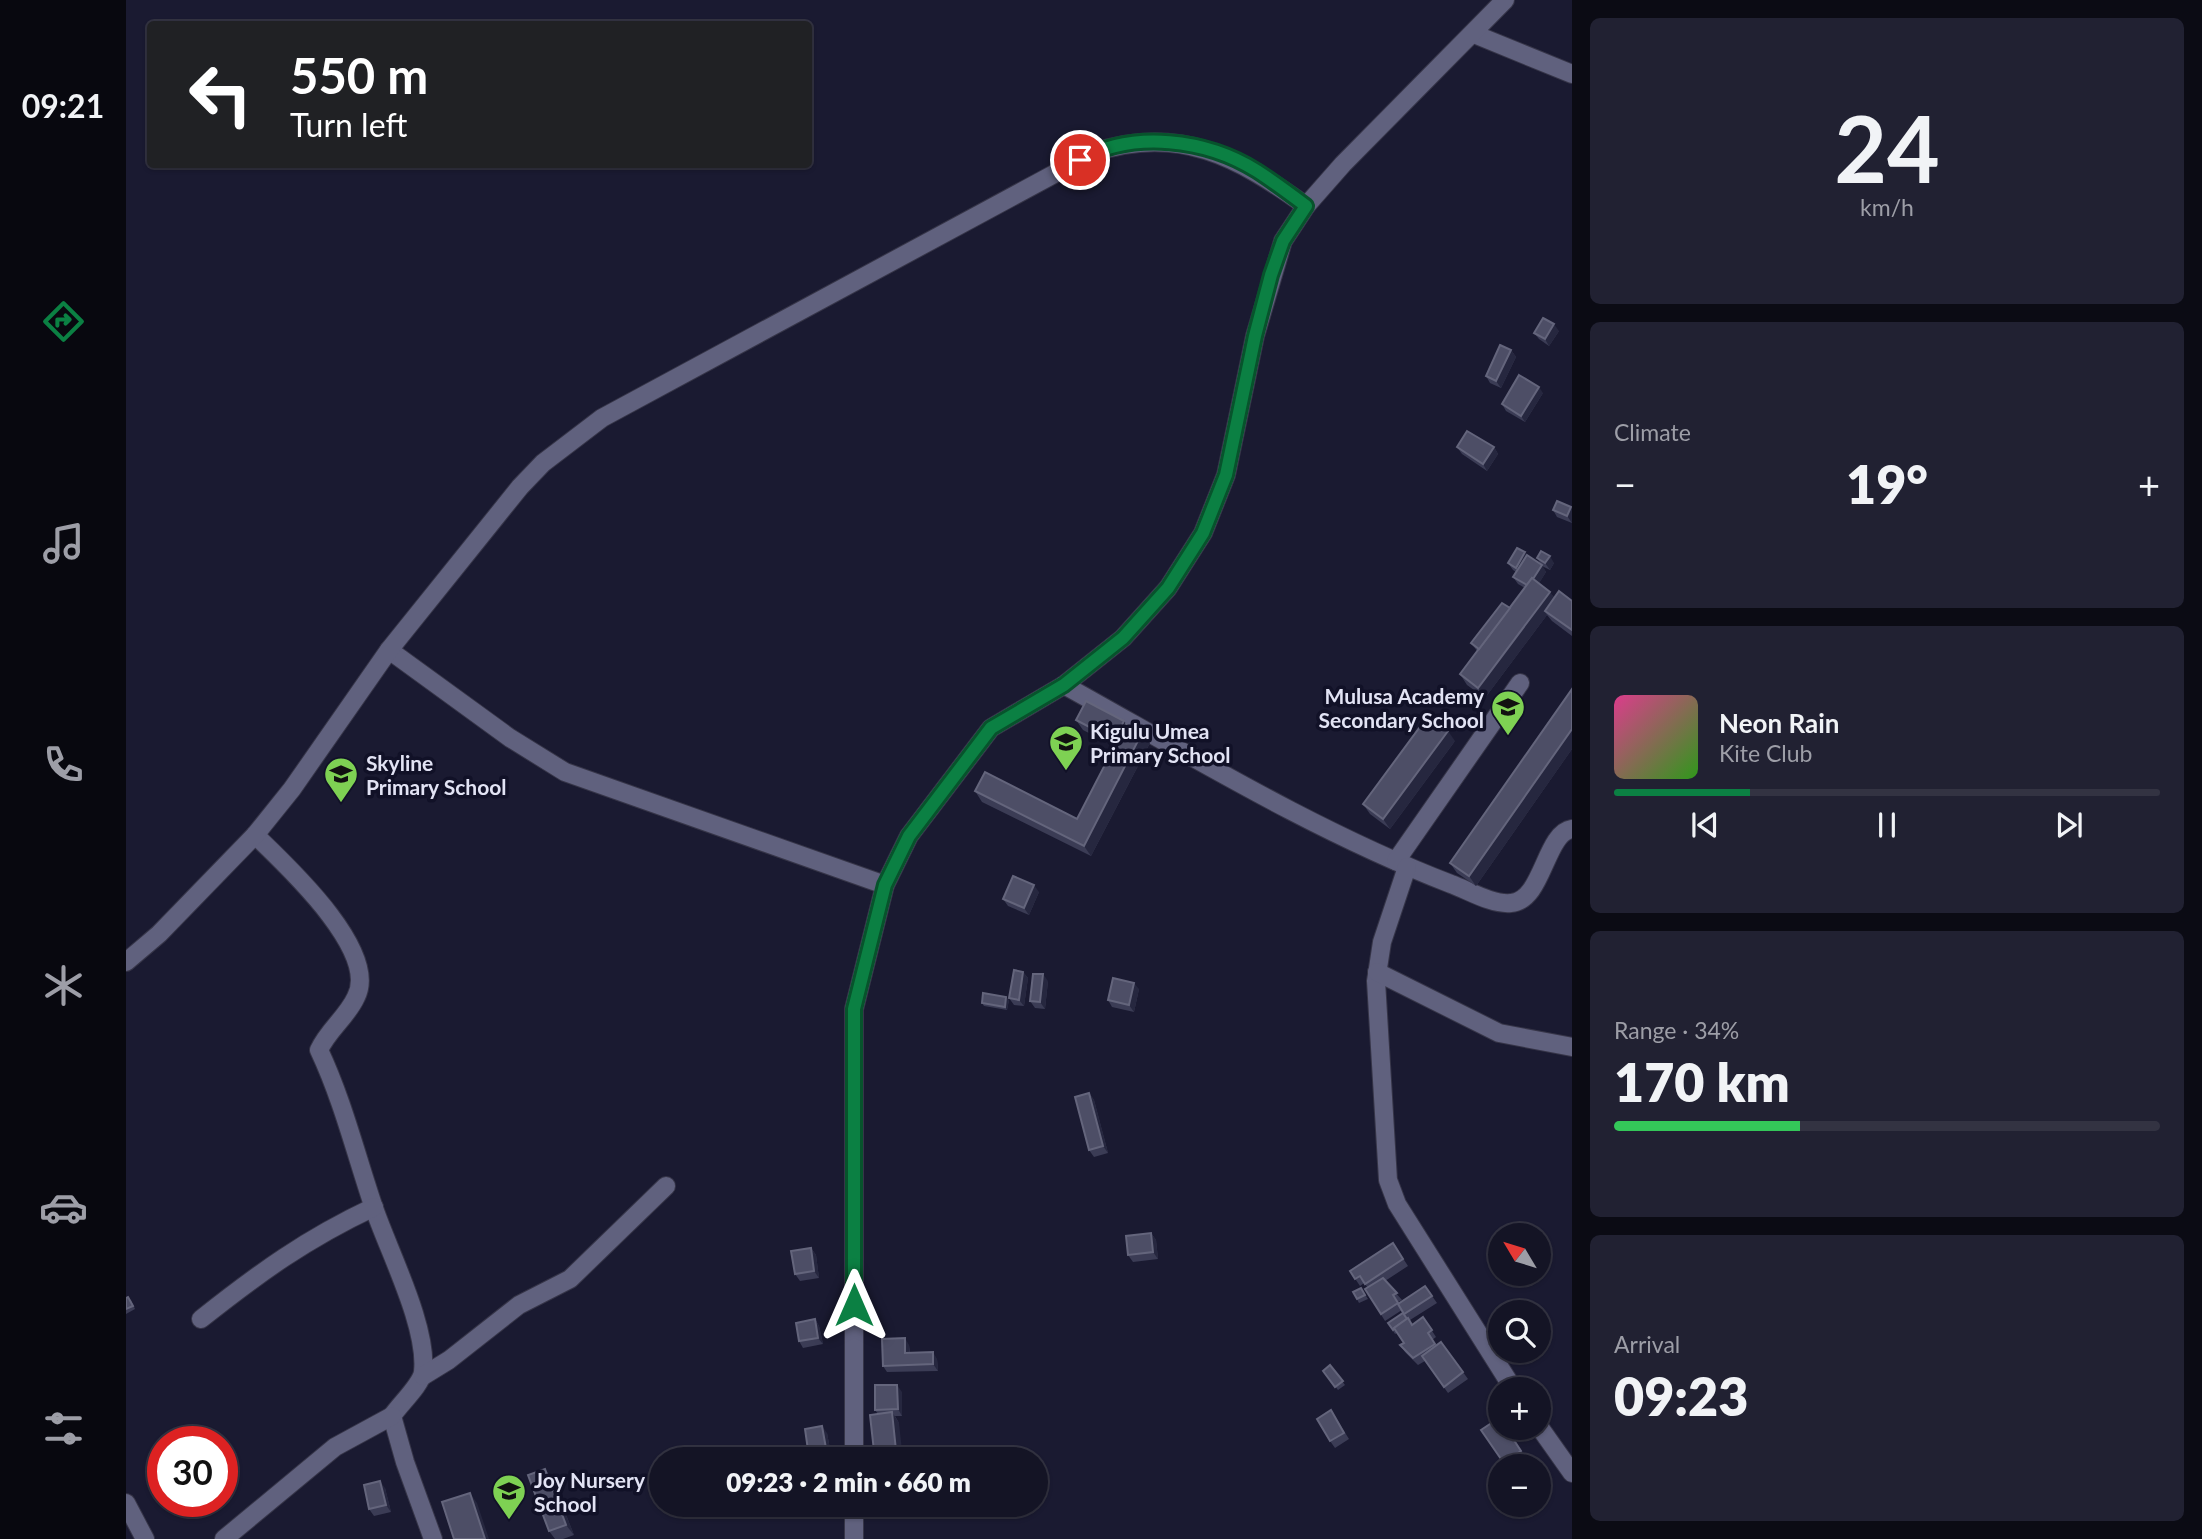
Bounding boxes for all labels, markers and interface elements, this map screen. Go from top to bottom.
text: 550 m [290,46,428,104]
icon: left [175,49,266,140]
text: 09:21 [22,86,104,125]
text: 24 [1834,93,1940,202]
text: Turn left [290,105,407,144]
pin [1050,130,1110,190]
icon: arrive [1061,141,1099,179]
text: km/h [1860,193,1914,221]
icon: directions [39,297,88,346]
text: Climate [1614,418,1691,446]
text: 19° [1846,453,1928,515]
text: − [1614,461,1636,507]
text: + [2138,461,2160,507]
icon: music [39,519,88,568]
place label: Mulusa Academy Secondary School [1319,683,1485,732]
school or university icon: Mulusa Academy Secondary School [1489,688,1527,737]
text: Neon Rain [1719,707,1839,739]
place label: Kigulu Umea Primary School [1090,718,1231,767]
school or university icon: Kigulu Umea Primary School [1047,723,1085,772]
text: Kite Club [1719,739,1812,767]
icon: phone [39,740,88,789]
place label: Skyline Primary School [366,750,507,799]
school or university icon: Skyline Primary School [322,755,360,804]
icon: previous [1686,806,1724,844]
icon: pause [1868,806,1906,844]
icon: next [2050,806,2088,844]
icon: climate [39,961,88,1010]
text: Range · 34% [1614,1016,1739,1044]
text: 170 km [1614,1051,1790,1113]
icon: car [39,1183,88,1232]
north arrow [1488,1223,1550,1286]
map controls [1488,1223,1551,1517]
position arrow [817,1268,891,1342]
button: search [1488,1300,1551,1363]
text: Arrival [1614,1330,1680,1358]
text: 09:23 [1614,1365,1748,1427]
button: + [1488,1377,1551,1440]
icon: filters [39,1404,88,1453]
speed limit sign: 30 [147,1426,238,1517]
button: − [1488,1454,1551,1517]
text: 09:23 · 2 min · 660 m [726,1466,971,1498]
place label: Joy Nursery School [534,1467,646,1516]
school or university icon: Joy Nursery School [490,1472,528,1521]

